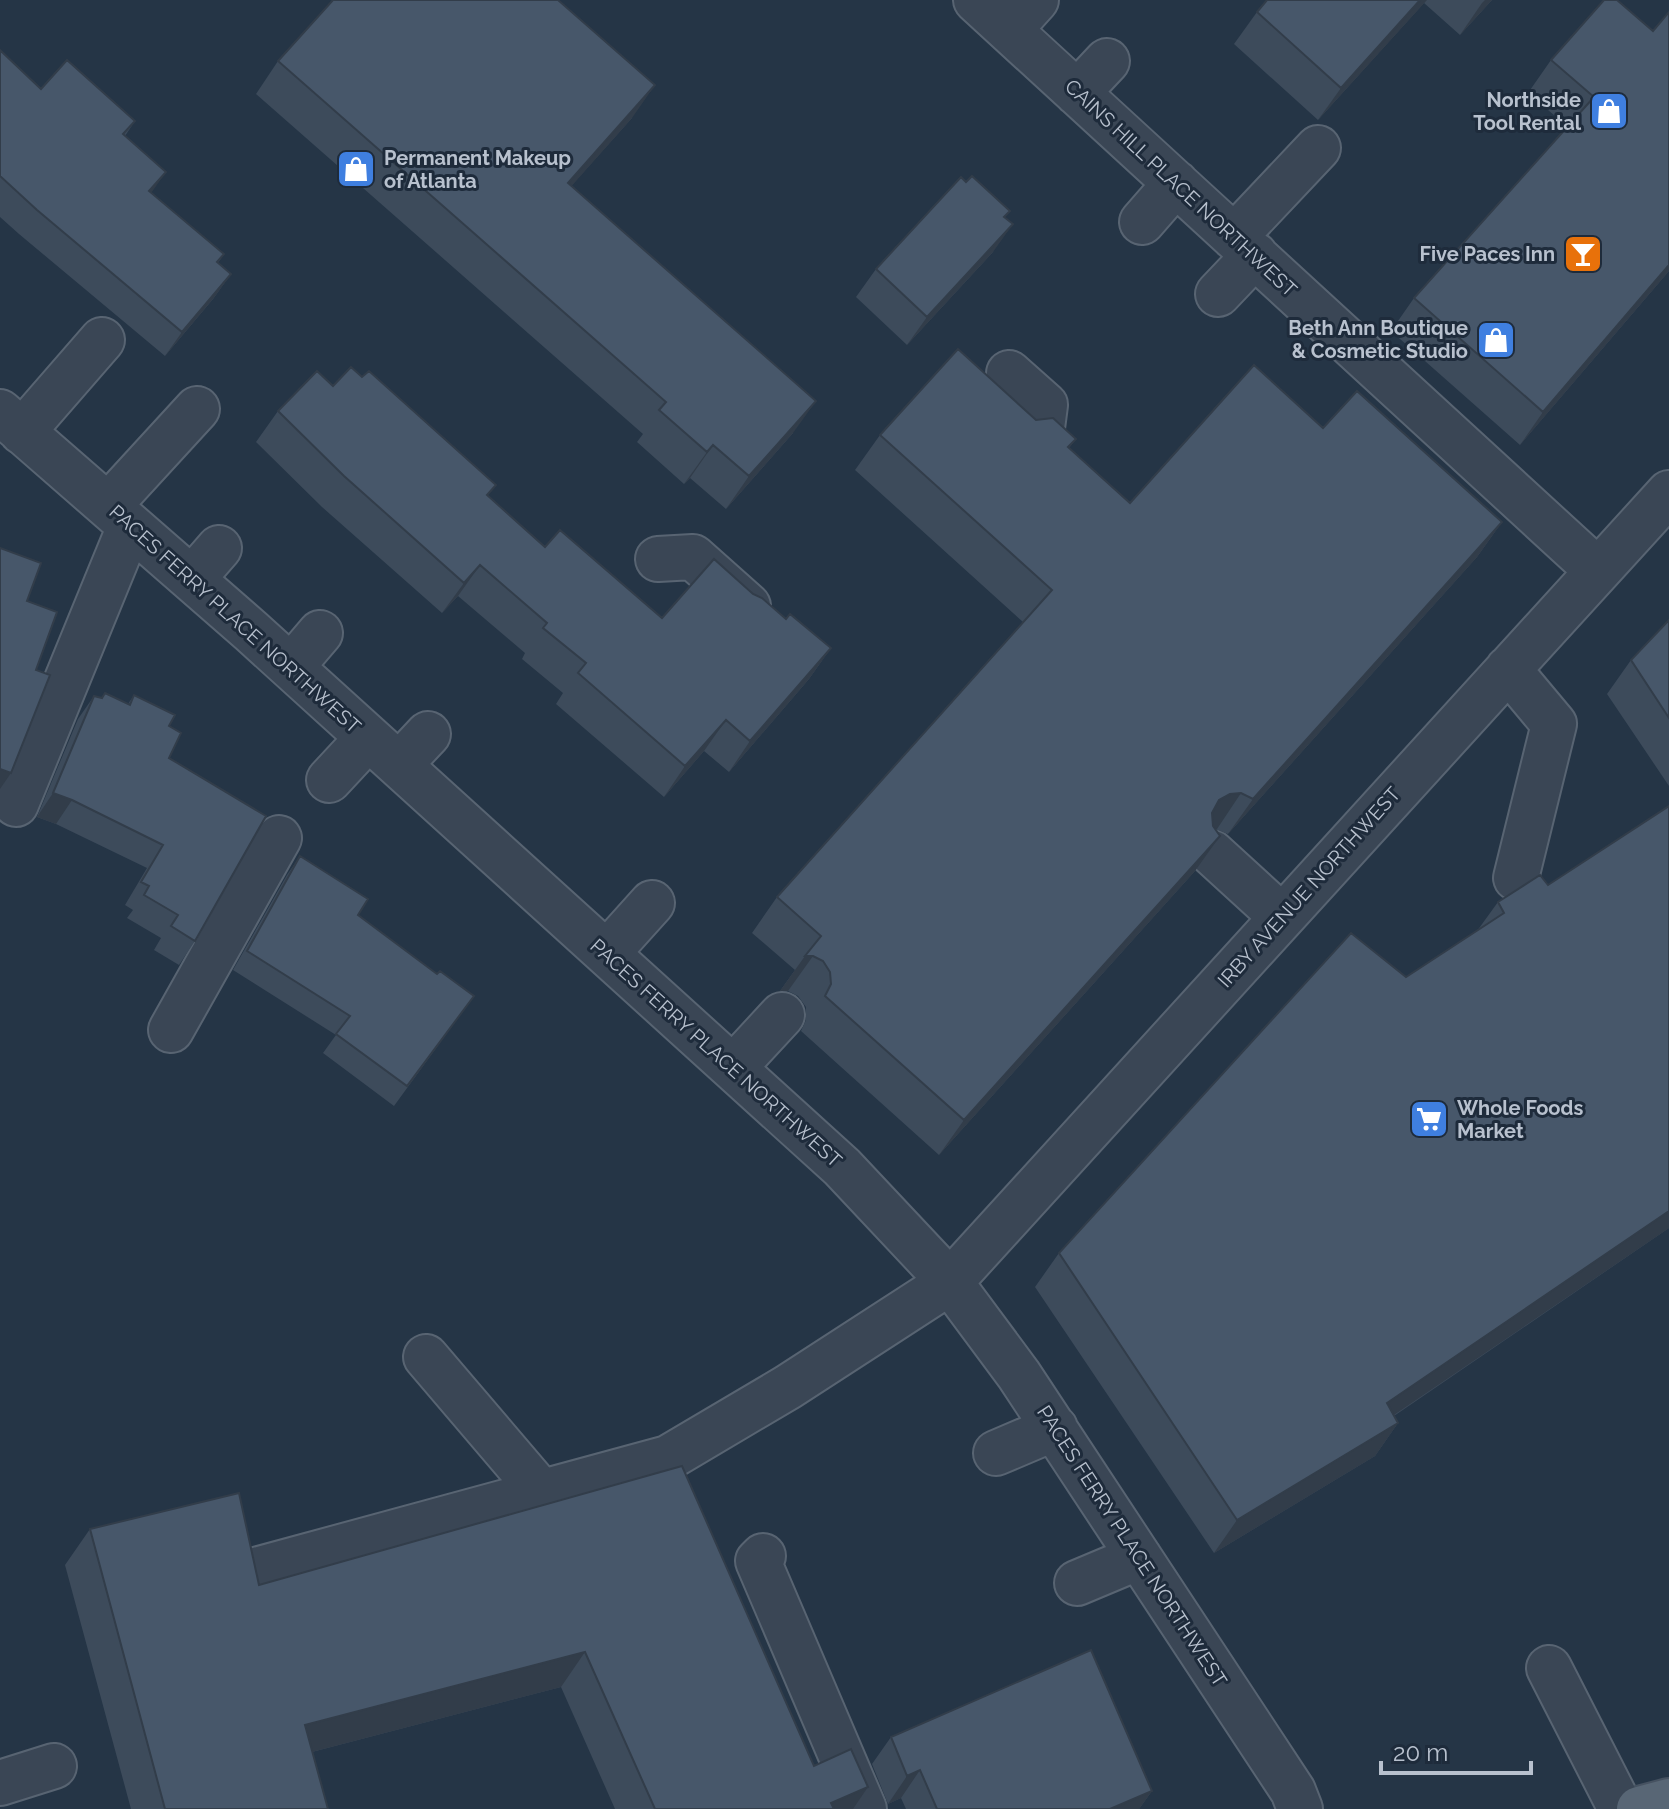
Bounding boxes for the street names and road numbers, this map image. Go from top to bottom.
street label: CAINS HILL PLACE NORTHWEST [1060,74,1302,302]
street label: PACES FERRY PLACE NORTHWEST [104,500,366,738]
street label: IRBY AVENUE NORTHWEST [1213,782,1405,992]
street label: PACES FERRY PLACE NORTHWEST [585,934,847,1172]
street label: PACES FERRY PLACE NORTHWEST [1032,1401,1232,1691]

